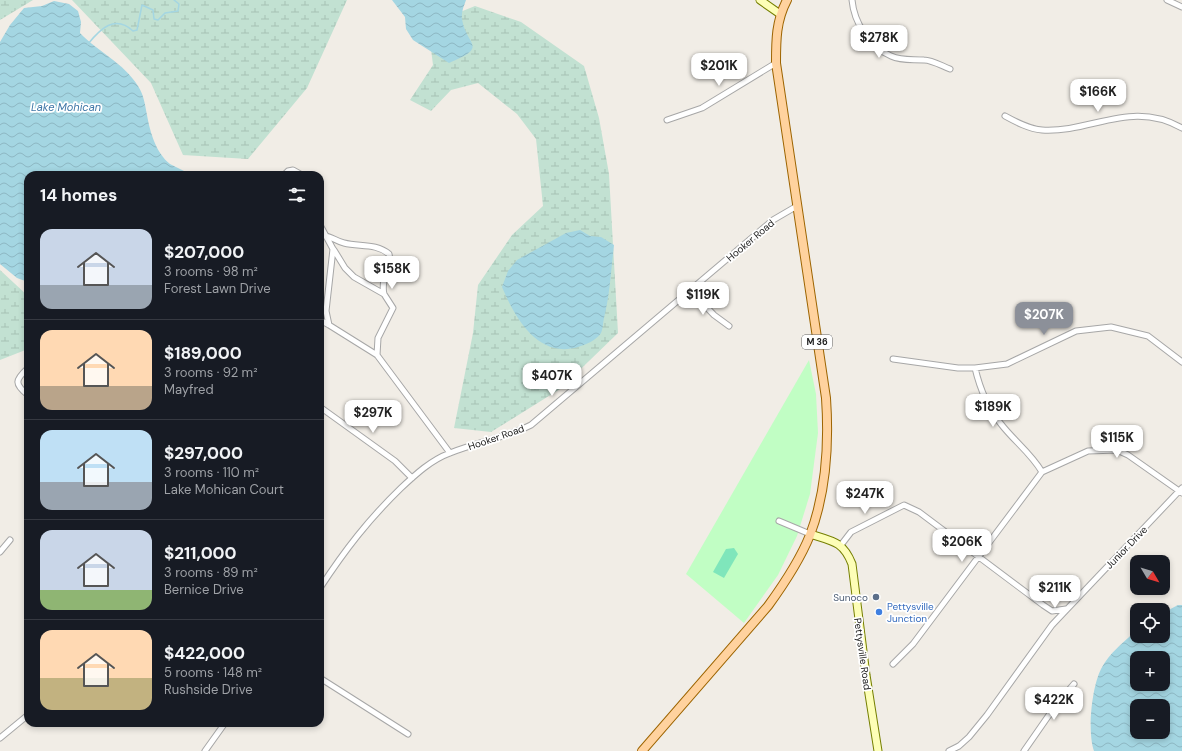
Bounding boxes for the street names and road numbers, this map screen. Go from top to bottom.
street label: Hooker Road [724,217,777,264]
road number: M 36 [802,335,832,349]
street label: Hooker Road [466,422,526,453]
street label: Junior Drive [1103,523,1150,572]
street label: Pettysville Road [851,617,874,691]

